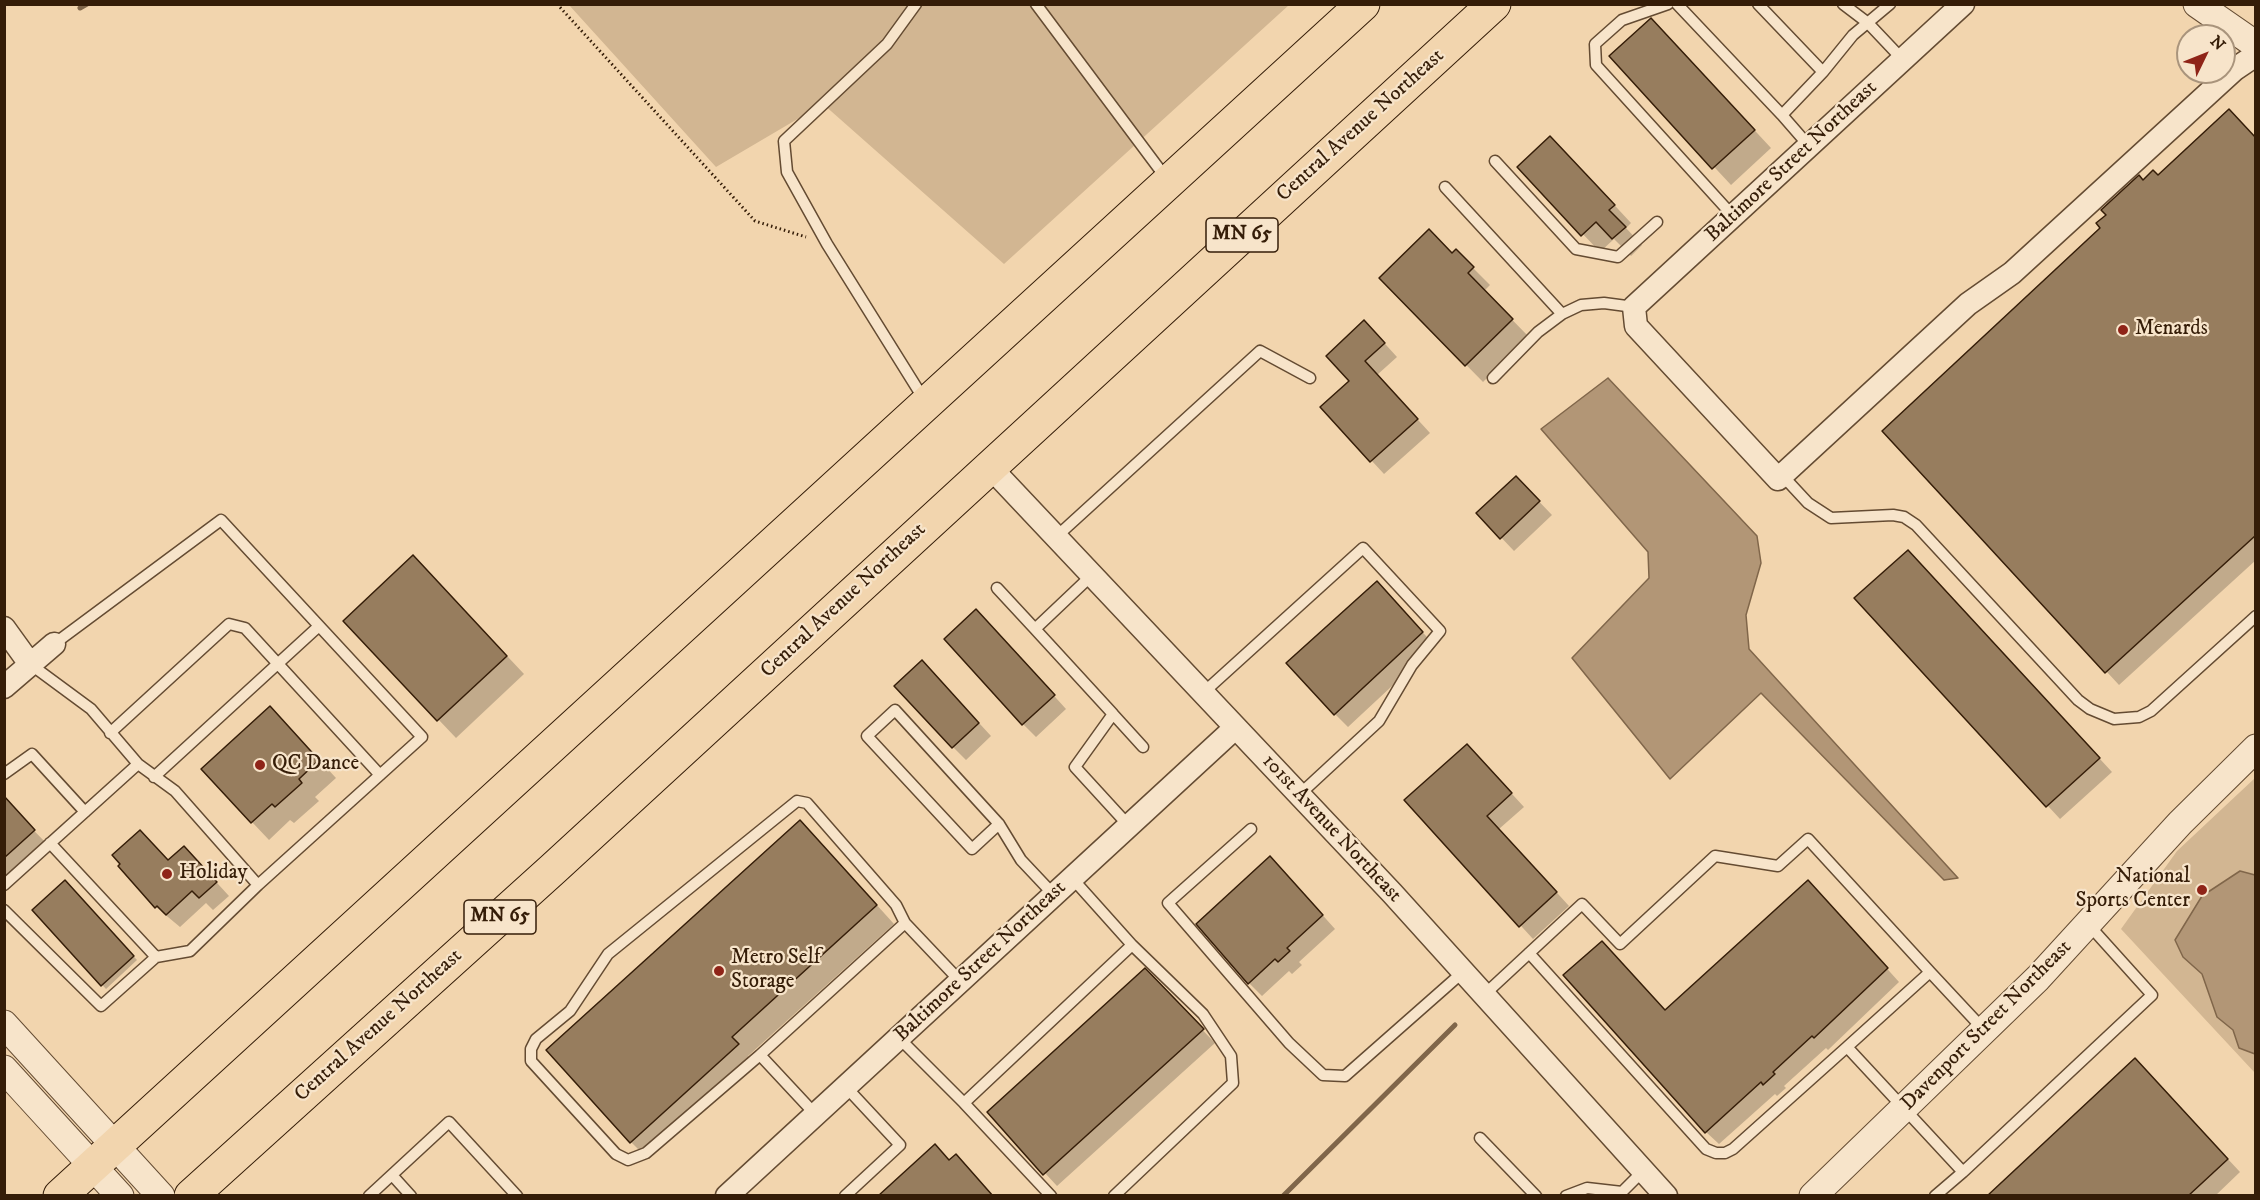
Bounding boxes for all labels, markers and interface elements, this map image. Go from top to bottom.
north arrow [2176,24,2236,84]
text: N [2206,31,2229,55]
street label: Central Avenue Northeast [1272,44,1450,208]
street label: Baltimore Street Northeast [1701,76,1883,248]
road number: MN 65 [1206,218,1278,252]
place label: Menards [2135,317,2208,343]
marker: Menards [2116,323,2130,337]
street label: Central Avenue Northeast [756,518,932,684]
street label: 101st Avenue Northeast [1256,750,1406,908]
place label: QC Dance [272,752,359,778]
marker: QC Dance [253,758,267,772]
place label: Holiday [179,861,247,887]
place label: National Sports Center [2075,865,2190,915]
marker: Holiday [160,867,174,881]
street label: Baltimore Street Northeast [890,876,1072,1048]
marker: National Sports Center [2195,883,2209,897]
road number: MN 65 [464,900,536,934]
street label: Davenport Street Northeast [1896,935,2078,1117]
street label: Central Avenue Northeast [290,944,468,1108]
place label: Metro Self Storage [731,946,821,996]
marker: Metro Self Storage [712,964,726,978]

